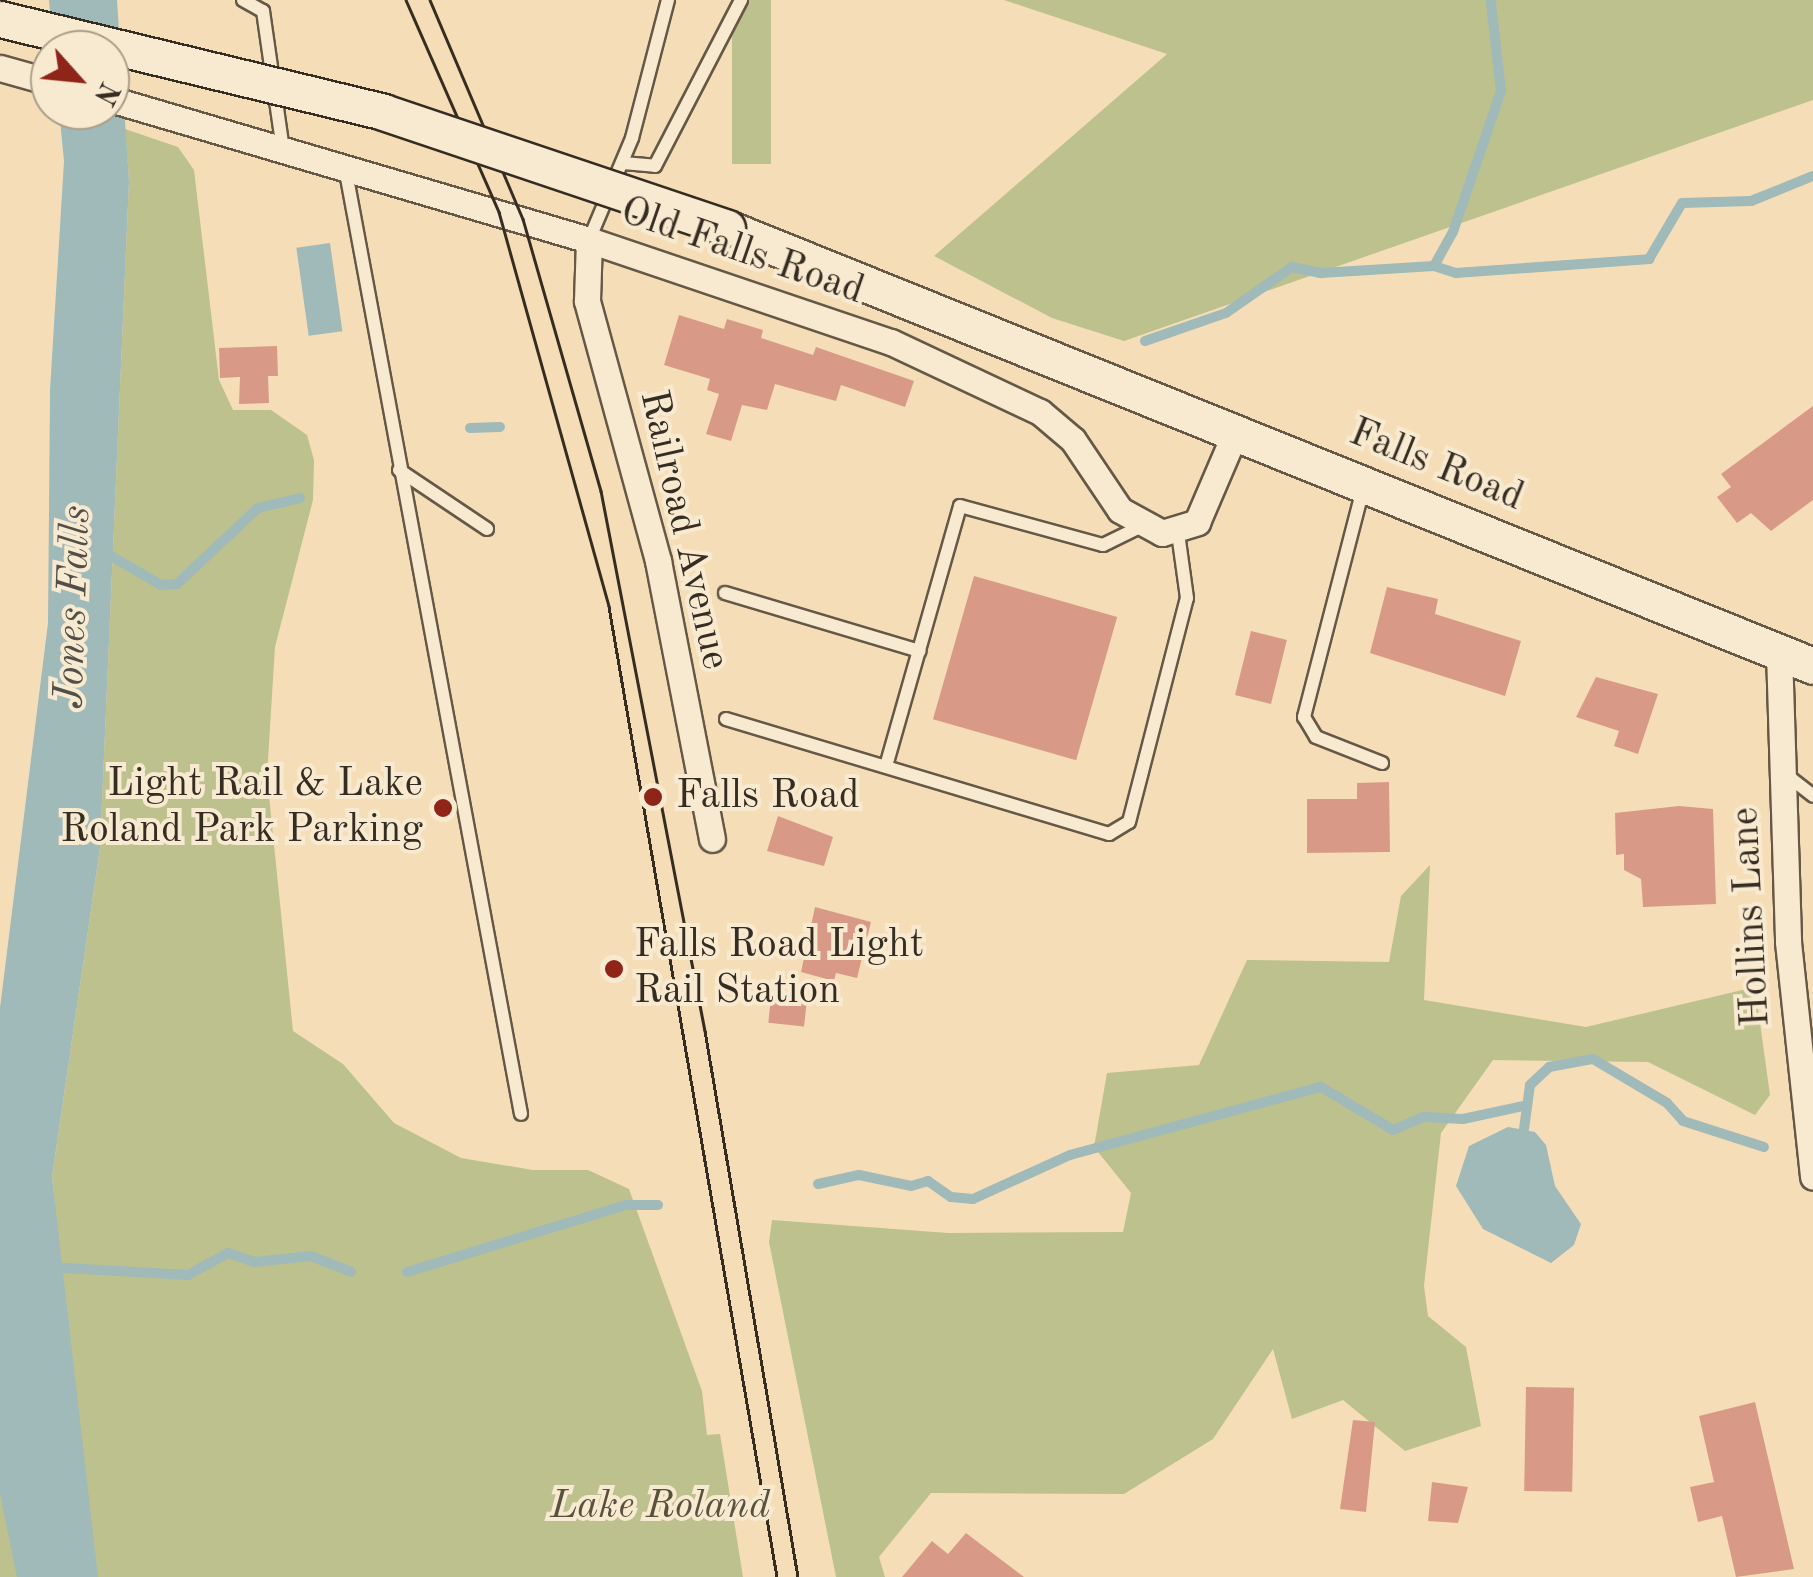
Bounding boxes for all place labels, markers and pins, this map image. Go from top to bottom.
place label: Light Rail & Lake Roland Park Parking [60,761,423,855]
place label: Falls Road [676,773,860,821]
marker: Falls Road [640,784,666,810]
marker: Light Rail & Lake Roland Park Parking [432,797,454,819]
place label: Falls Road Light Rail Station [634,922,924,1016]
marker: Falls Road Light Rail Station [603,958,625,980]

